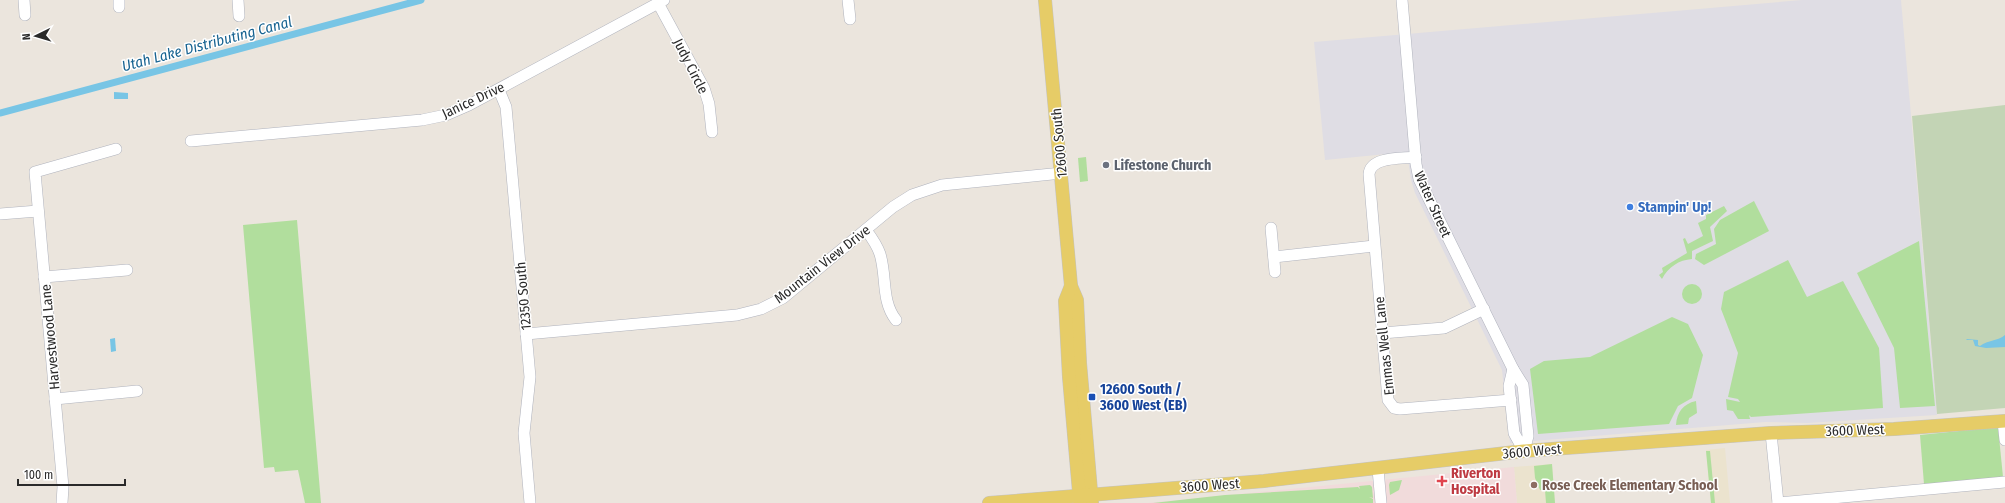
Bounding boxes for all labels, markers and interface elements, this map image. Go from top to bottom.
water label: Utah Lake Distributing Canal [120,13,294,75]
north arrow [16,16,56,56]
text: N [20,33,33,41]
street label: Judy Circle [669,36,712,97]
street label: Janice Drive [439,79,507,122]
street label: 12600 South [1048,107,1071,179]
place label: Lifestone Church [1114,157,1211,174]
marker: Lifestone Church [1101,160,1111,170]
street label: Water Street [1410,168,1455,240]
place label: Stampin' Up! [1638,199,1711,216]
marker: Stampin' Up! [1625,202,1635,212]
street label: Mountain View Drive [771,222,874,307]
street label: 12350 South [512,261,535,331]
street label: Harvestwood Lane [37,283,64,390]
street label: Emmas Well Lane [1371,296,1398,396]
place label: 12600 South / 3600 West (EB) [1099,381,1187,414]
marker: 12600 South / 3600 West (EB) [1087,392,1097,402]
street label: 3600 West [1825,421,1885,440]
street label: 3600 West [1502,440,1563,463]
scale bar [18,461,125,487]
place label: Riverton Hospital [1451,465,1501,498]
text: 100 m [24,468,53,482]
street label: 3600 West [1180,475,1240,496]
marker: Riverton Hospital [1436,475,1448,487]
place label: Rose Creek Elementary School [1542,477,1718,494]
marker: Rose Creek Elementary School [1529,480,1539,490]

